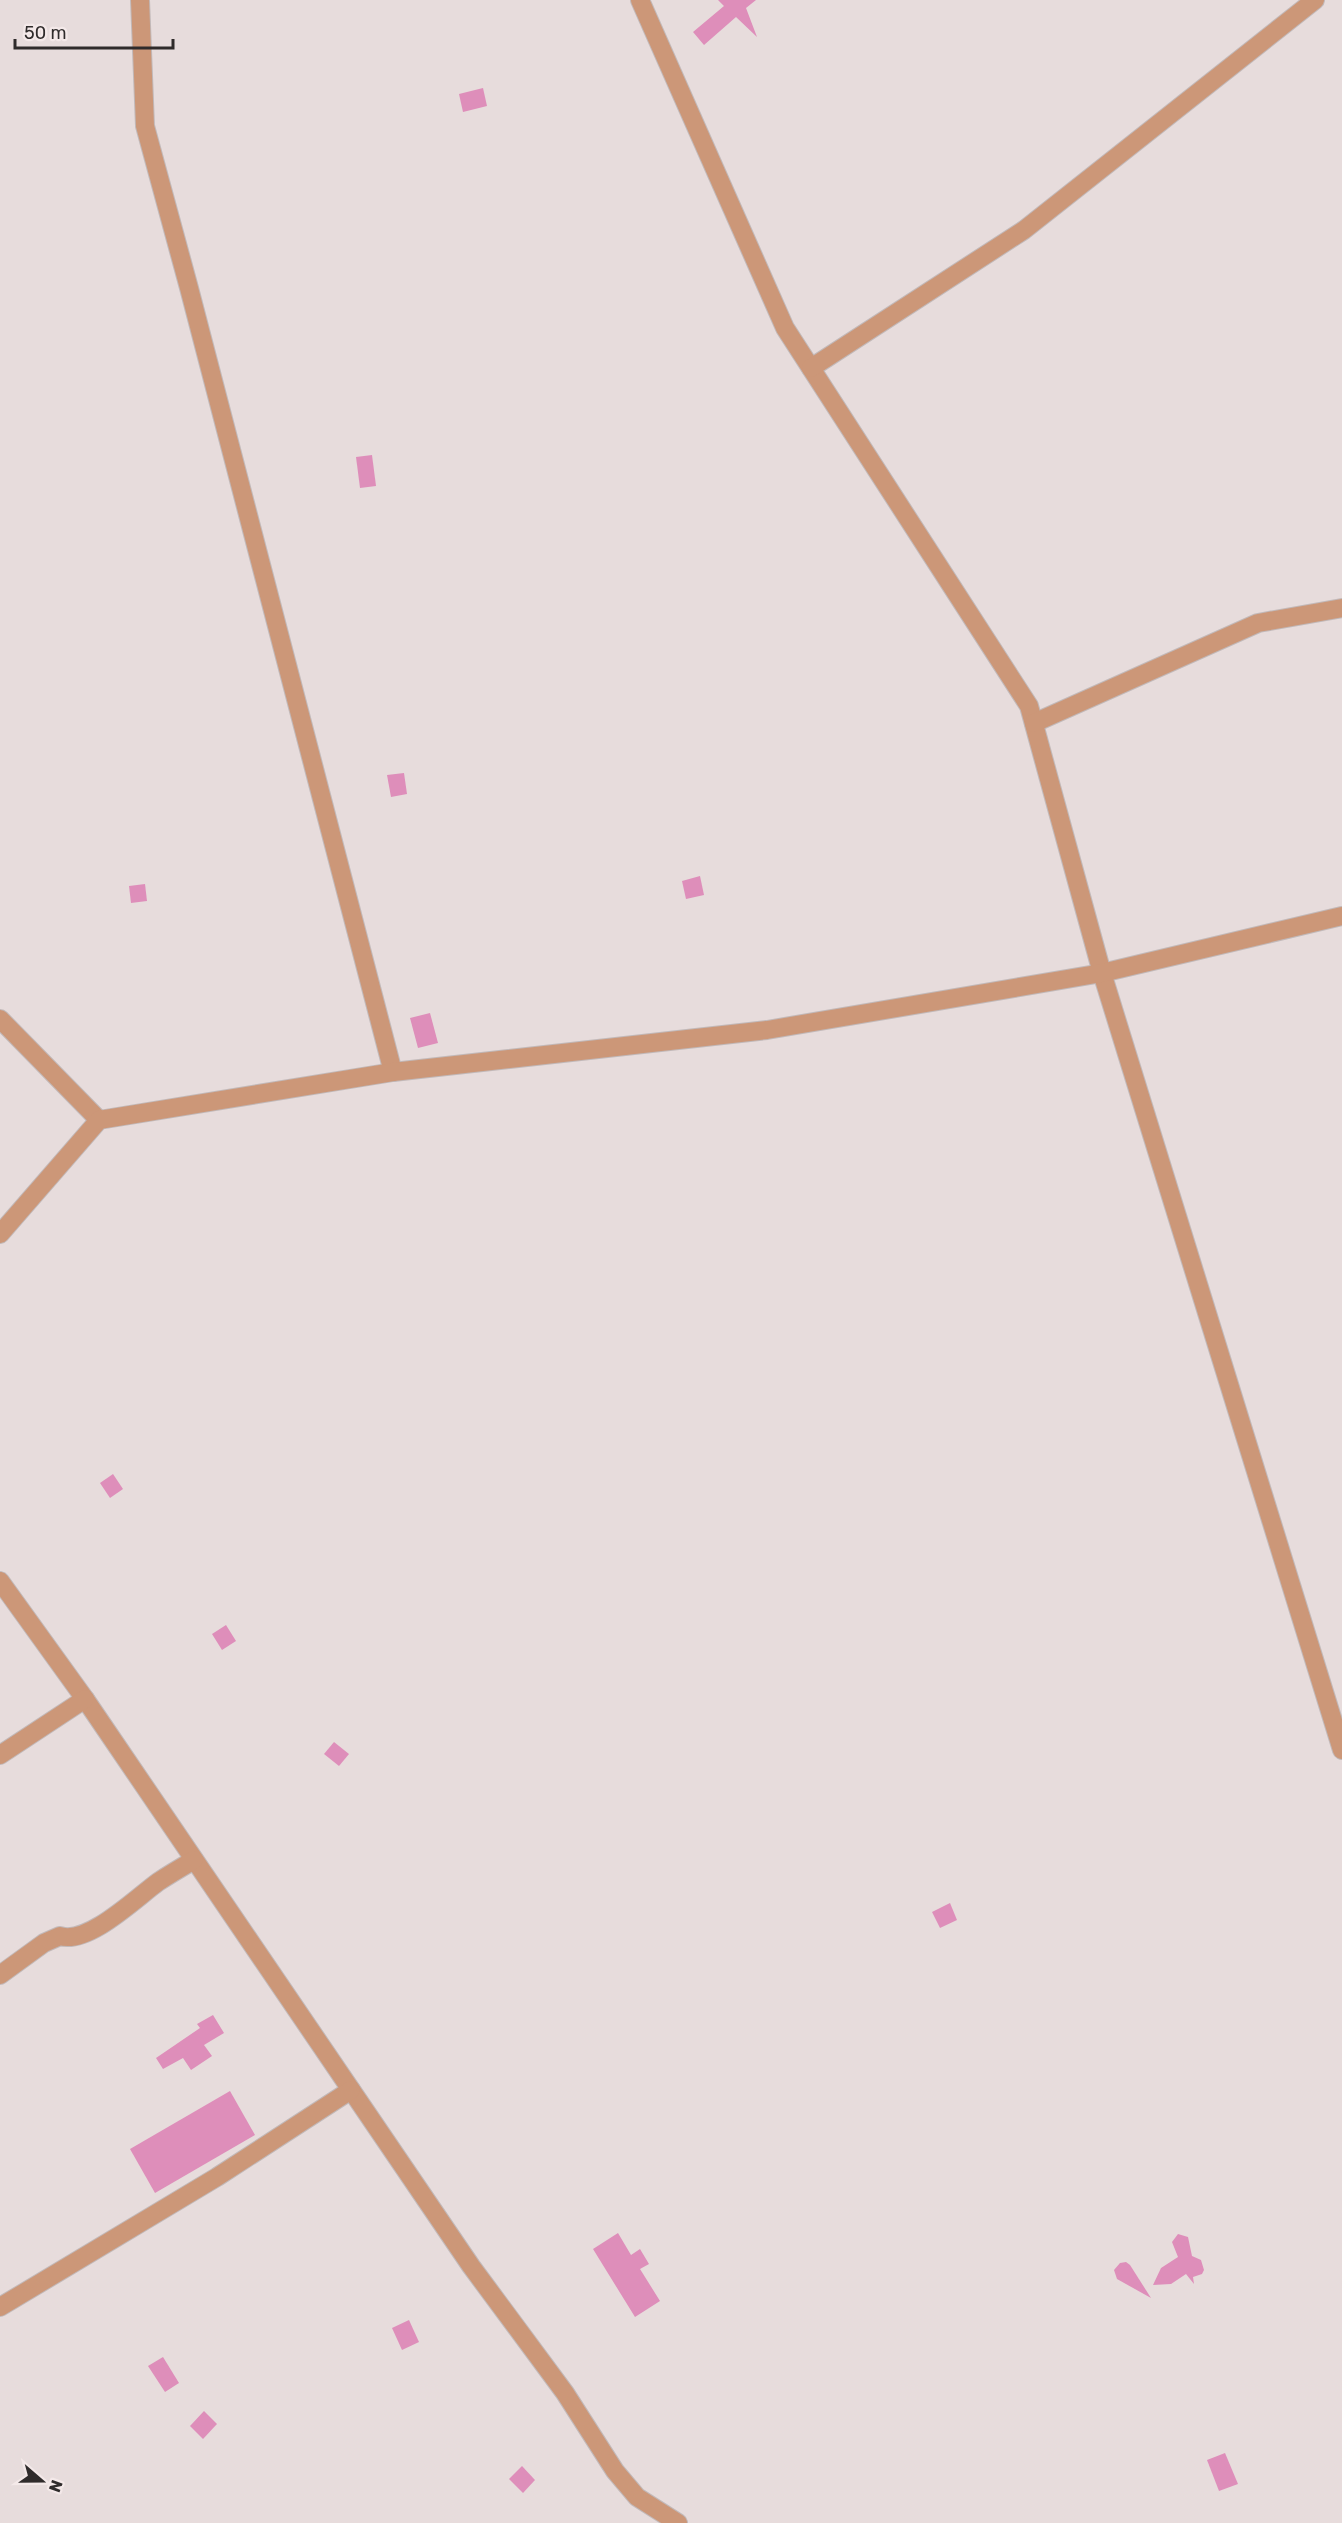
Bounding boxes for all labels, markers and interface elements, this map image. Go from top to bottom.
scale bar [15,12,172,50]
text: 50 m [24,22,67,44]
north arrow [12,2451,72,2511]
text: N [45,2477,67,2495]

